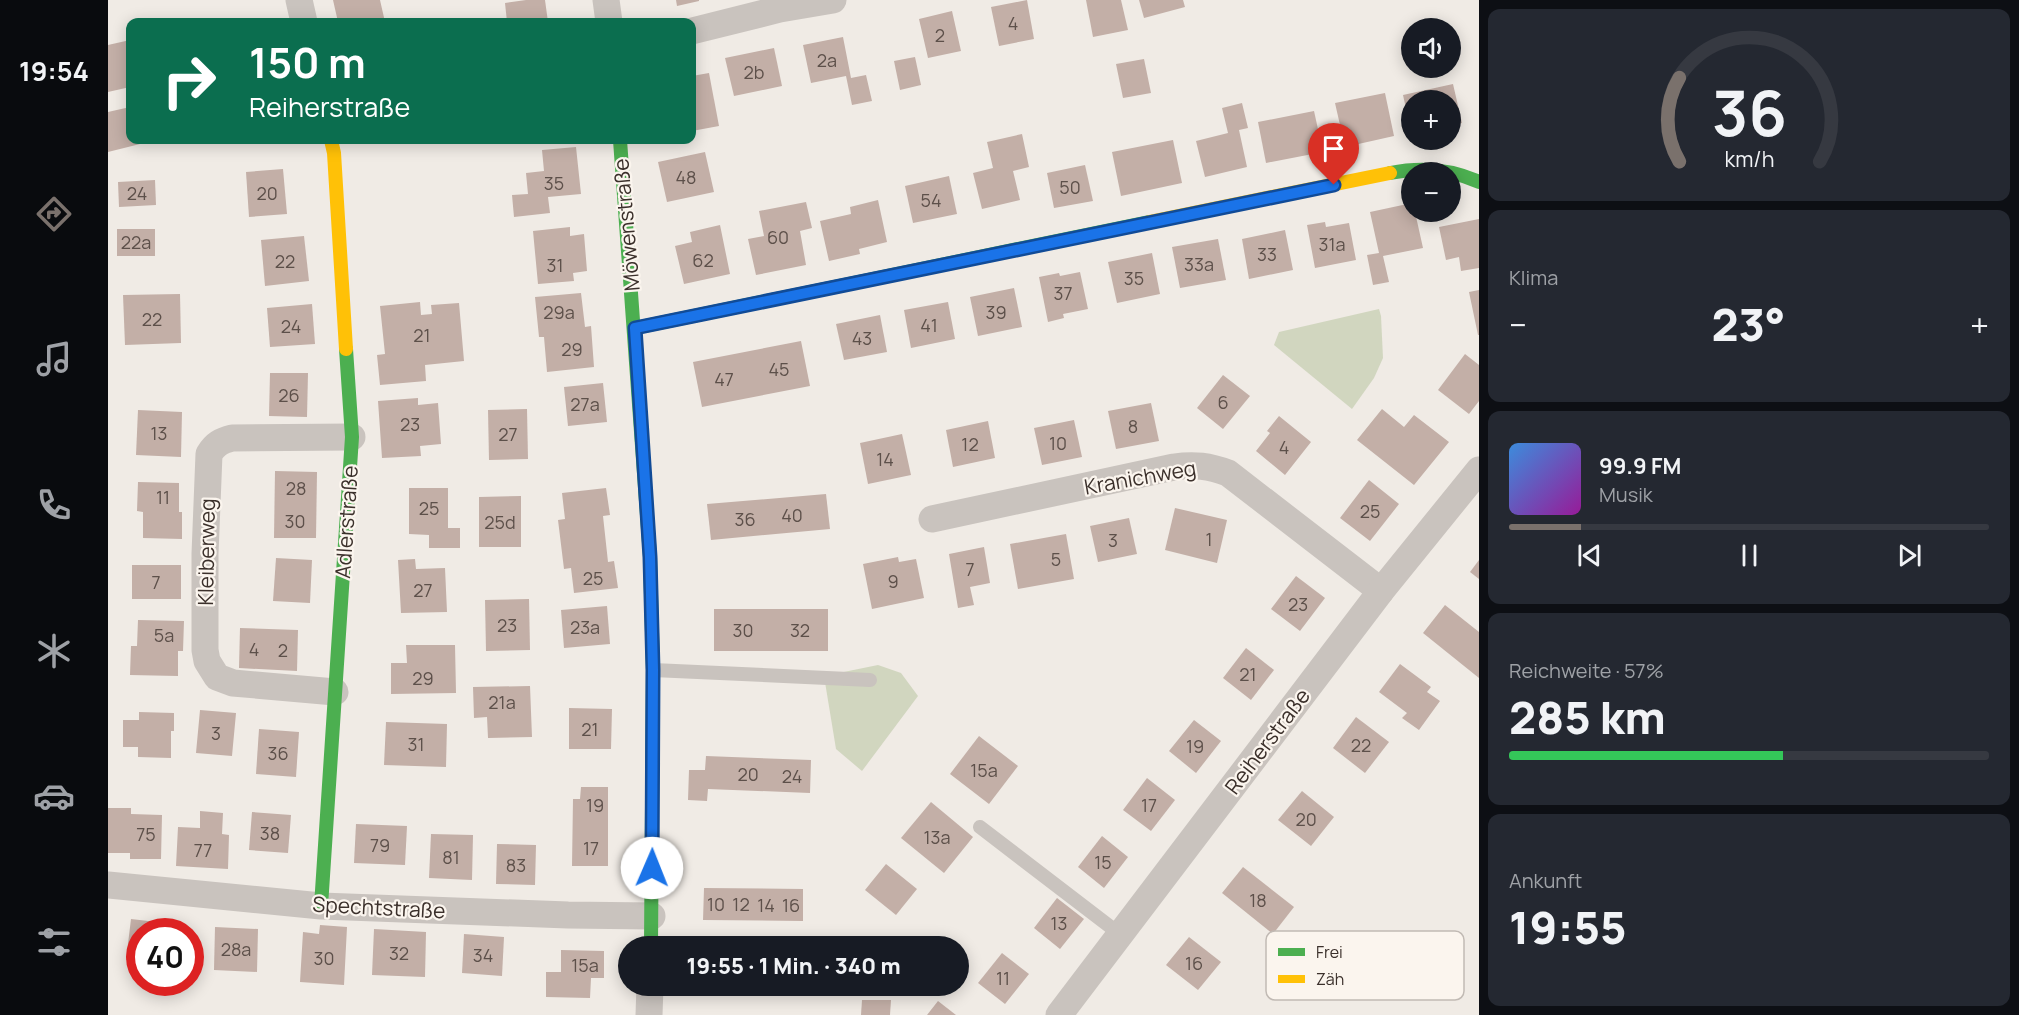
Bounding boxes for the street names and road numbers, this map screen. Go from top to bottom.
street label: Möwenstraße [606,158,646,292]
street label: Kranichweg [1082,453,1198,501]
street label: Adlerstraße [328,465,364,579]
street label: Kleiberweg [191,498,221,606]
street label: Reiherstraße [1218,682,1316,800]
street label: Spechtstraße [312,890,446,924]

